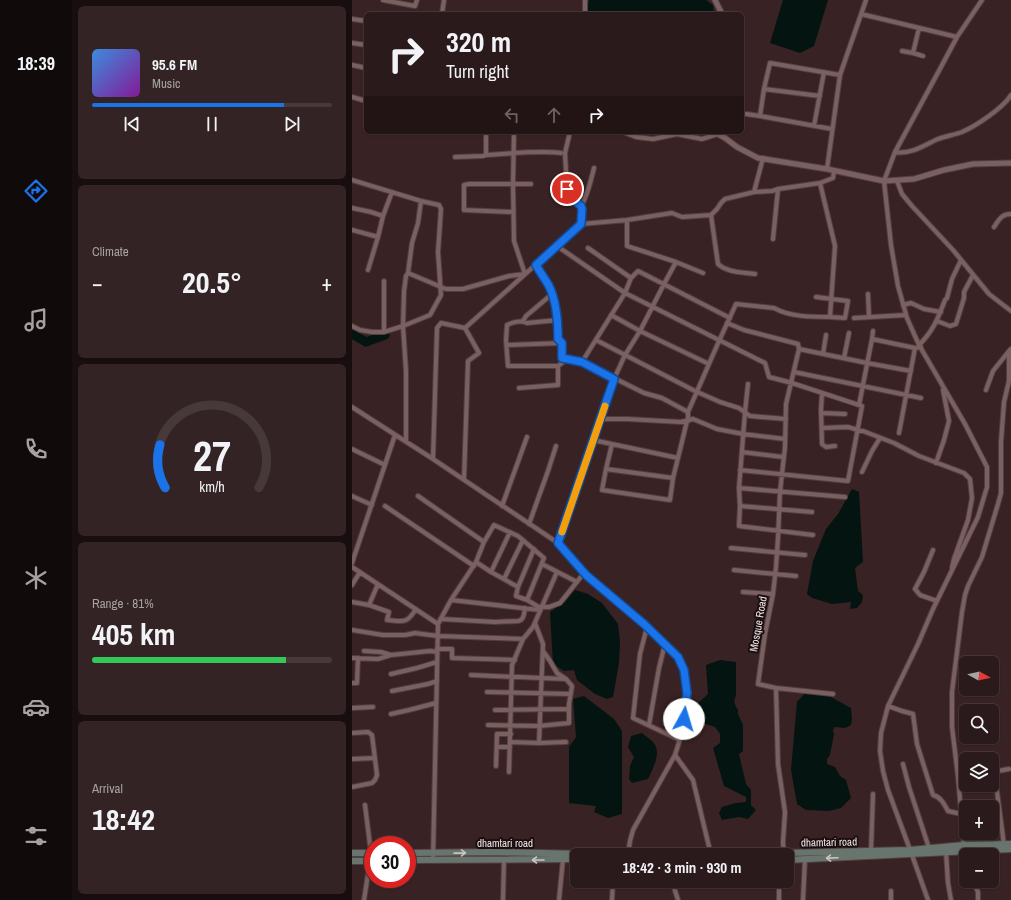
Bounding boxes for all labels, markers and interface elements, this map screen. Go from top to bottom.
text: 320 m [446,23,511,61]
icon: right [380,28,432,80]
text: 18:39 [17,51,55,76]
text: 95.6 FM [152,54,197,75]
text: Turn right [446,59,509,84]
text: Music [152,75,180,92]
icon: left [501,104,523,126]
icon: ahead [543,104,565,126]
icon: right [585,104,607,126]
icon: previous [121,113,143,135]
icon: pause [201,113,223,135]
icon: next [281,113,303,135]
pin [550,172,584,206]
icon: directions [22,177,50,205]
icon: arrive [556,178,578,200]
text: Climate [92,243,129,260]
text: 20.5° [182,262,242,302]
text: − [92,268,103,298]
text: + [321,268,332,298]
icon: music [22,306,50,334]
text: 27 [193,428,231,484]
icon: phone [22,435,50,463]
text: km/h [199,477,225,496]
icon: climate [22,564,50,592]
text: Range · 81% [92,595,154,612]
street label: Mosque Road [746,595,770,653]
text: 405 km [92,614,175,654]
north arrow [959,656,999,696]
map controls [959,656,999,888]
icon: car [22,693,50,721]
position arrow [663,698,705,740]
button: search [959,704,999,744]
button: layers [959,752,999,792]
text: Arrival [92,780,123,797]
text: 18:42 [92,799,155,839]
button: + [959,800,999,840]
icon: filters [22,822,50,850]
street label: dhamtari road [801,835,857,849]
speed limit sign: 30 [364,836,416,888]
street label: dhamtari road [477,836,533,850]
button: − [959,848,999,888]
one-way arrow [453,849,466,857]
one-way arrow [826,854,839,862]
one-way arrow [532,856,545,863]
text: 18:42 · 3 min · 930 m [623,857,741,878]

